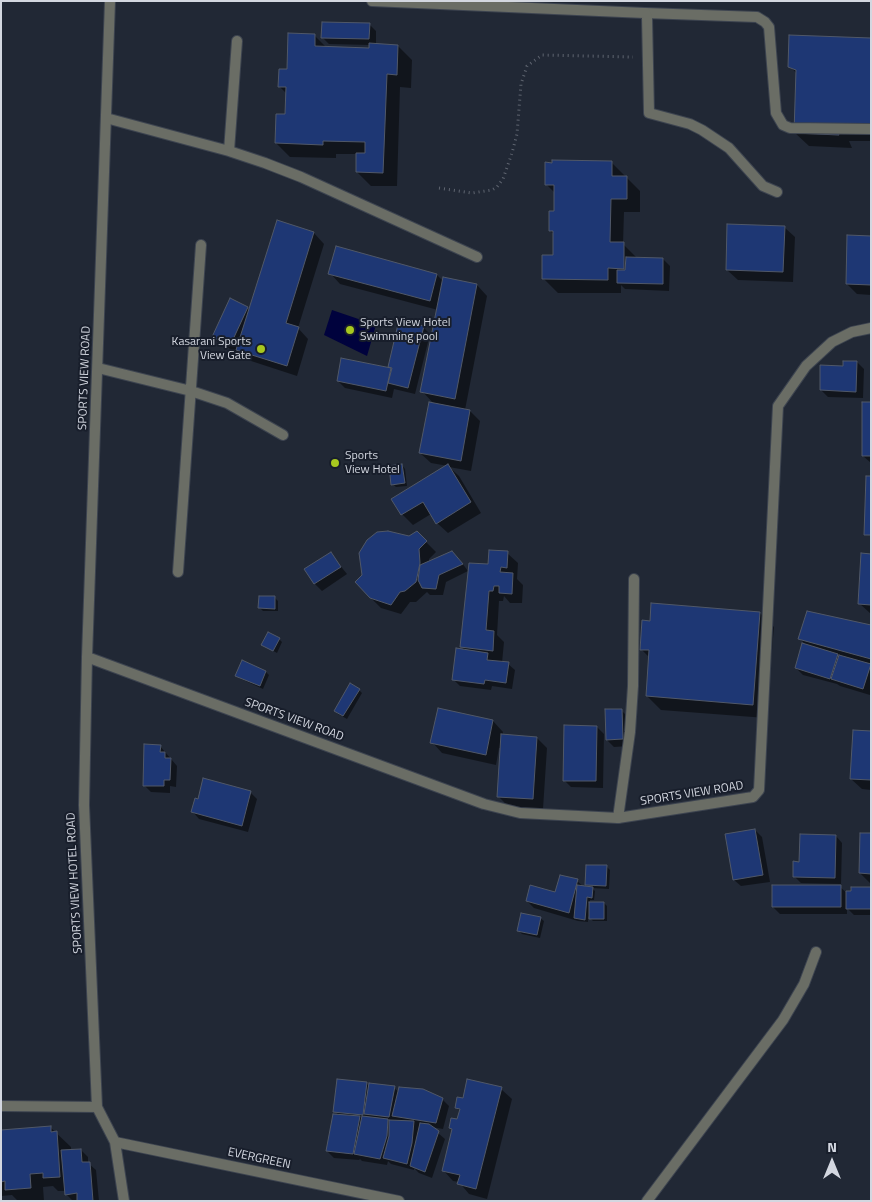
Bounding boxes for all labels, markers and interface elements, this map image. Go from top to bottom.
place label: Sports View Hotel Swimming pool [360,316,451,344]
marker: Sports View Hotel Swimming pool [344,324,356,336]
street label: SPORTS VIEW ROAD [76,326,94,430]
place label: Kasarani Sports View Gate [172,335,251,363]
marker: Kasarani Sports View Gate [255,343,267,355]
place label: Sports View Hotel [345,449,400,477]
marker: Sports View Hotel [329,457,341,469]
street label: SPORTS VIEW ROAD [243,695,345,745]
street label: SPORTS VIEW ROAD [639,779,745,809]
street label: SPORTS VIEW HOTEL ROAD [64,812,86,954]
text: N [827,1136,837,1157]
north arrow [807,1137,857,1187]
street label: EVERGREEN [226,1145,292,1173]

